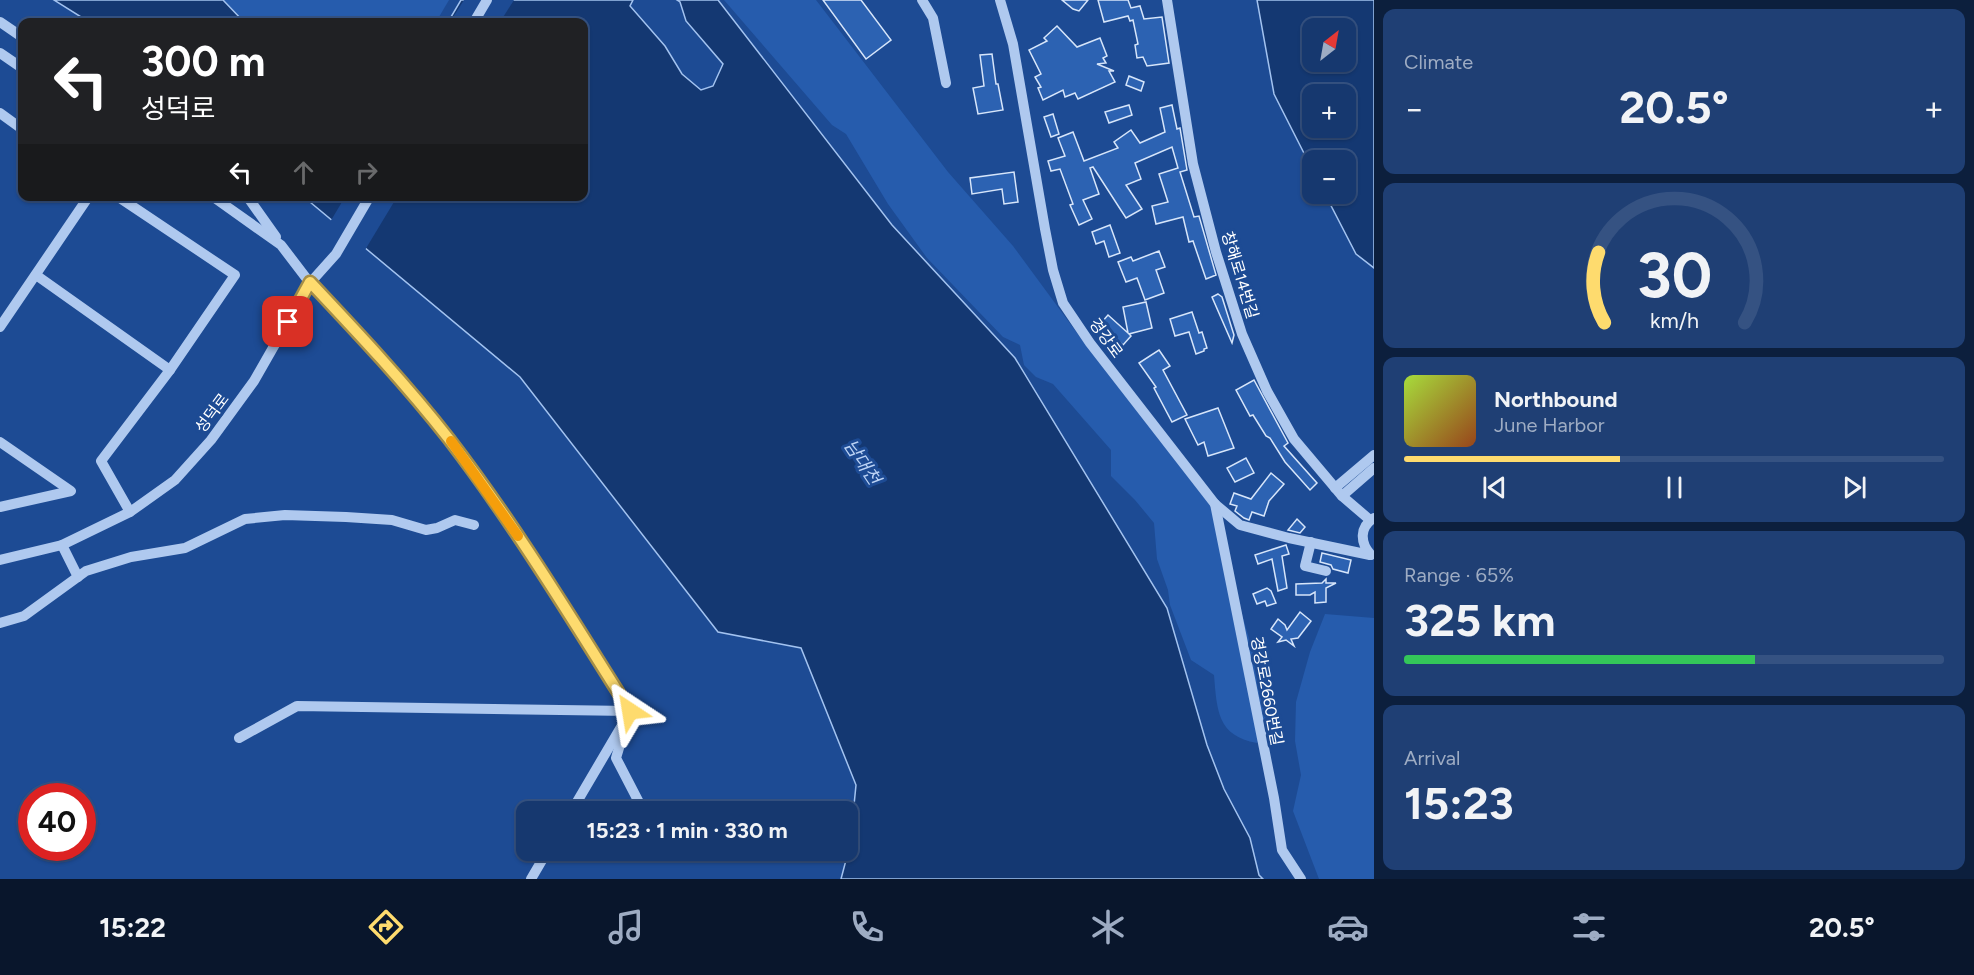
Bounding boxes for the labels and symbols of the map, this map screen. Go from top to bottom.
north arrow [1302,18,1356,72]
street label: 창해로14번길 [1218,229,1262,321]
pin [262,296,313,347]
street label: 경강로 [1085,315,1127,362]
street label: 성덕로 [191,389,233,436]
water label: 남대천 [839,435,886,491]
street label: 경강로2660번길 [1247,635,1287,747]
position arrow [598,679,662,743]
speed limit sign: 40 [18,783,96,861]

